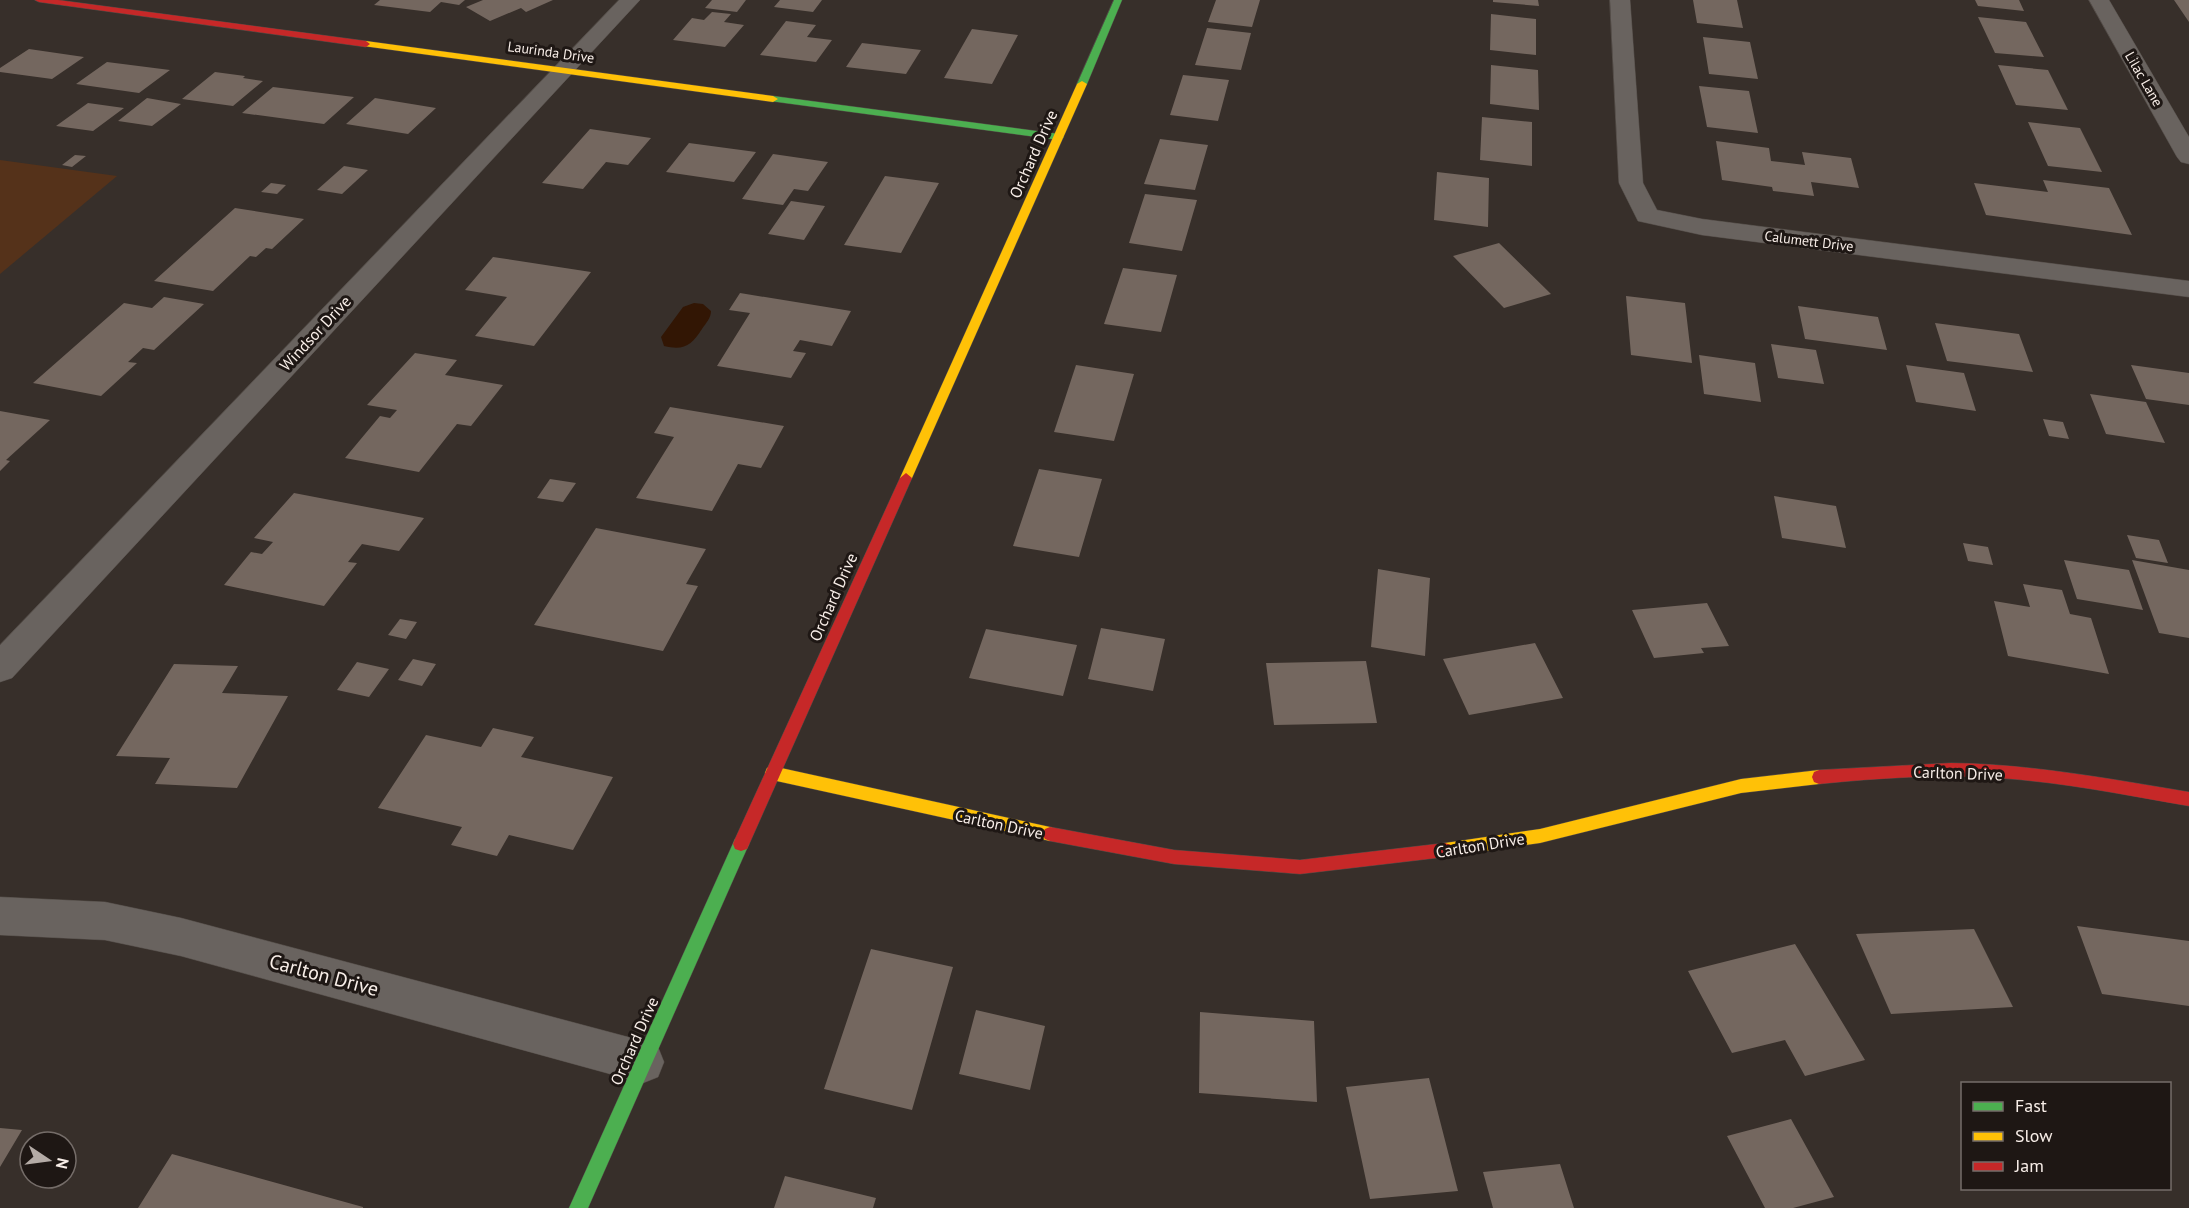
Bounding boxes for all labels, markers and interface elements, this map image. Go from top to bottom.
street label: Laurinda Drive [507,37,595,67]
street label: Lilac Lane [2121,48,2167,110]
street label: Orchard Drive [1005,107,1061,201]
street label: Calumett Drive [1764,227,1854,255]
street label: Windsor Drive [275,291,355,375]
street label: Orchard Drive [805,550,861,644]
street label: Carlton Drive [1913,761,2003,785]
street label: Carlton Drive [953,805,1045,843]
street label: Carlton Drive [1434,828,1526,862]
street label: Carlton Drive [267,948,381,1002]
street label: Orchard Drive [606,994,662,1088]
legend [1961,1082,2171,1190]
text: Fast [2015,1094,2047,1117]
text: Slow [2015,1124,2053,1147]
north arrow [18,1130,78,1190]
text: Jam [2014,1154,2044,1177]
text: N [52,1156,74,1171]

